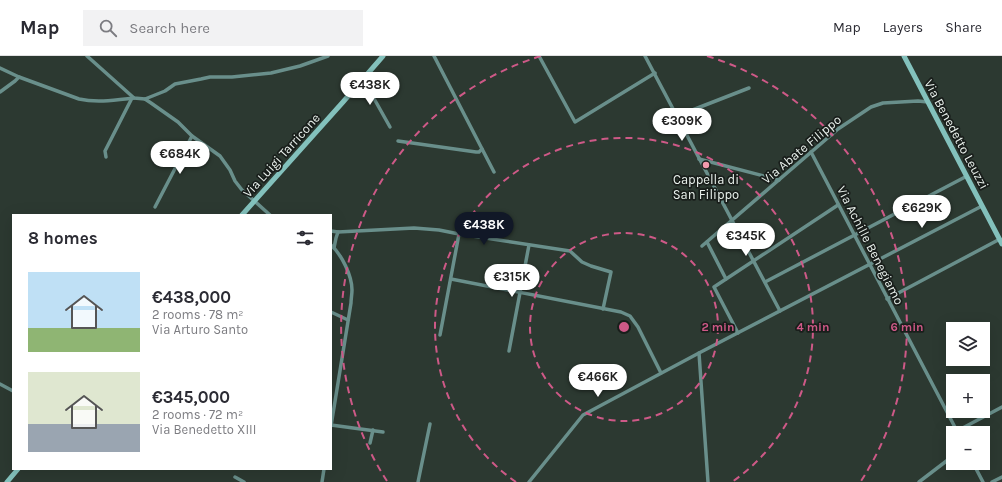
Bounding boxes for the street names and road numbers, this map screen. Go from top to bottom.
street label: Via Benedetto Leuzzi [921,77,992,192]
street label: Via Luigi Tarricone [240,110,323,200]
street label: Via Abate Filippo [759,112,844,187]
street label: Via Achille Benegiamo [834,183,907,307]

